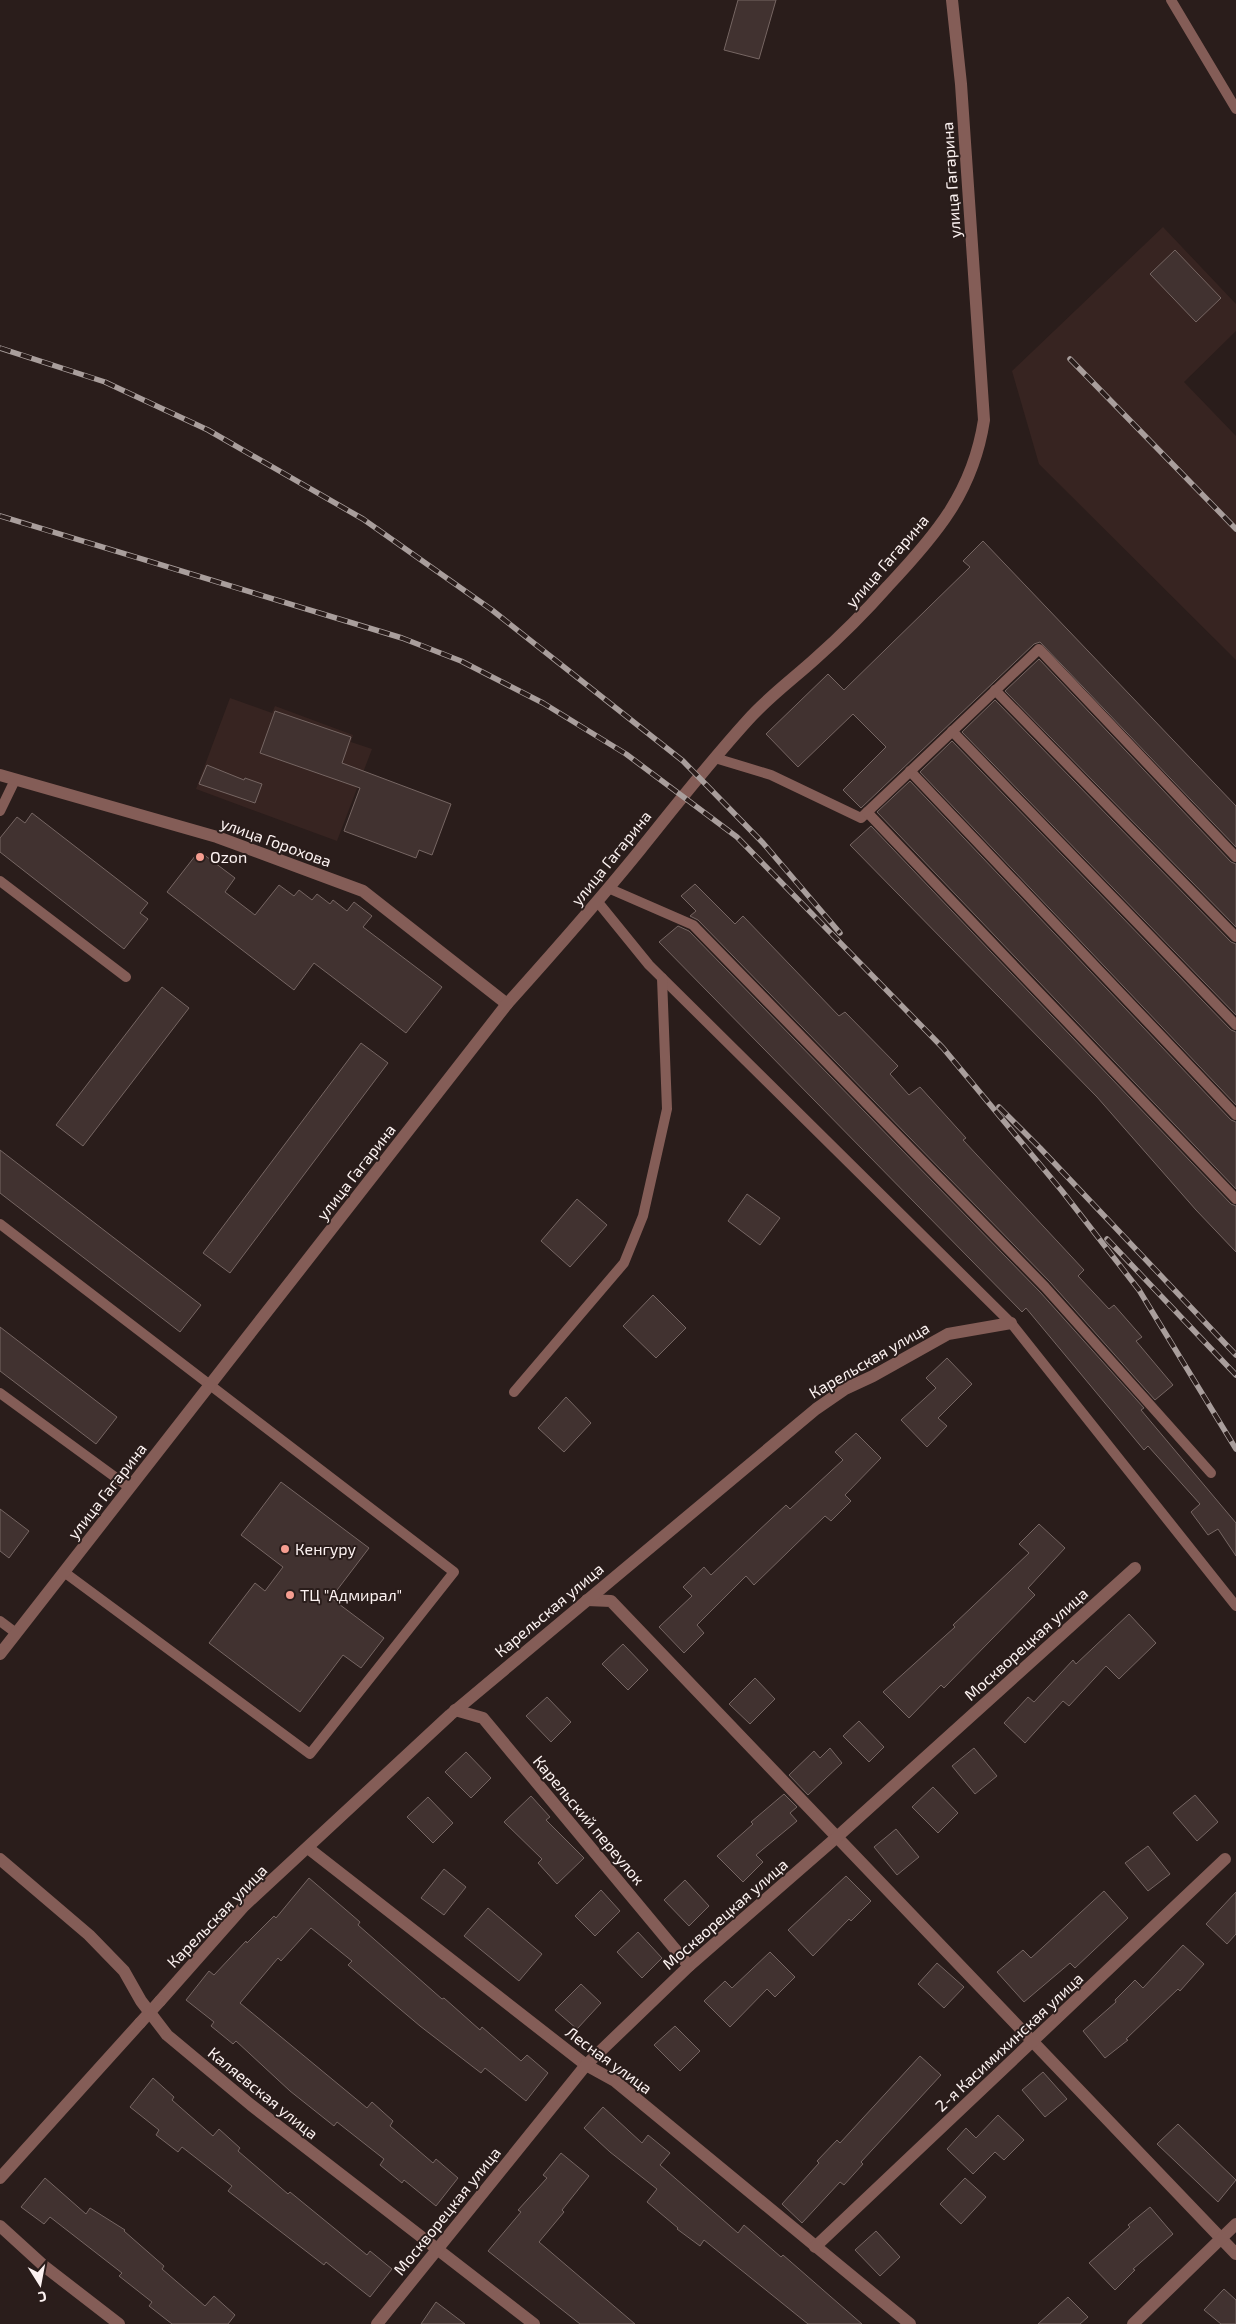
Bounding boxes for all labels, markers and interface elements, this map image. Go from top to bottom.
street label: улица Гагарина [937,121,965,239]
street label: улица Гагарина [841,510,933,612]
street label: улица Гагарина [567,806,655,910]
street label: улица Горохова [218,813,334,871]
place label: Ozon [210,847,247,866]
marker: Ozon [194,851,206,863]
street label: улица Гагарина [312,1120,400,1224]
street label: Карельская улица [805,1317,933,1403]
street label: улица Гагарина [63,1439,151,1543]
place label: Кенгуру [295,1539,357,1559]
marker: Кенгуру [279,1543,291,1555]
street label: Карельская улица [491,1559,607,1661]
street label: Москворецкая улица [960,1583,1092,1705]
place label: ТЦ "Адмирал" [300,1585,402,1604]
marker: ТЦ "Адмирал" [284,1589,296,1601]
street label: Карельский переулок [529,1751,649,1889]
street label: Москворецкая улица [658,1854,792,1974]
street label: Карельская улица [163,1860,271,1972]
street label: 2-я Касимихинская улица [931,1968,1087,2116]
street label: Лесная улица [562,2022,656,2098]
street label: Каляевская улица [204,2042,322,2144]
street label: Москворецкая улица [389,2143,505,2279]
north arrow [15,2259,65,2309]
text: С [37,2288,48,2306]

